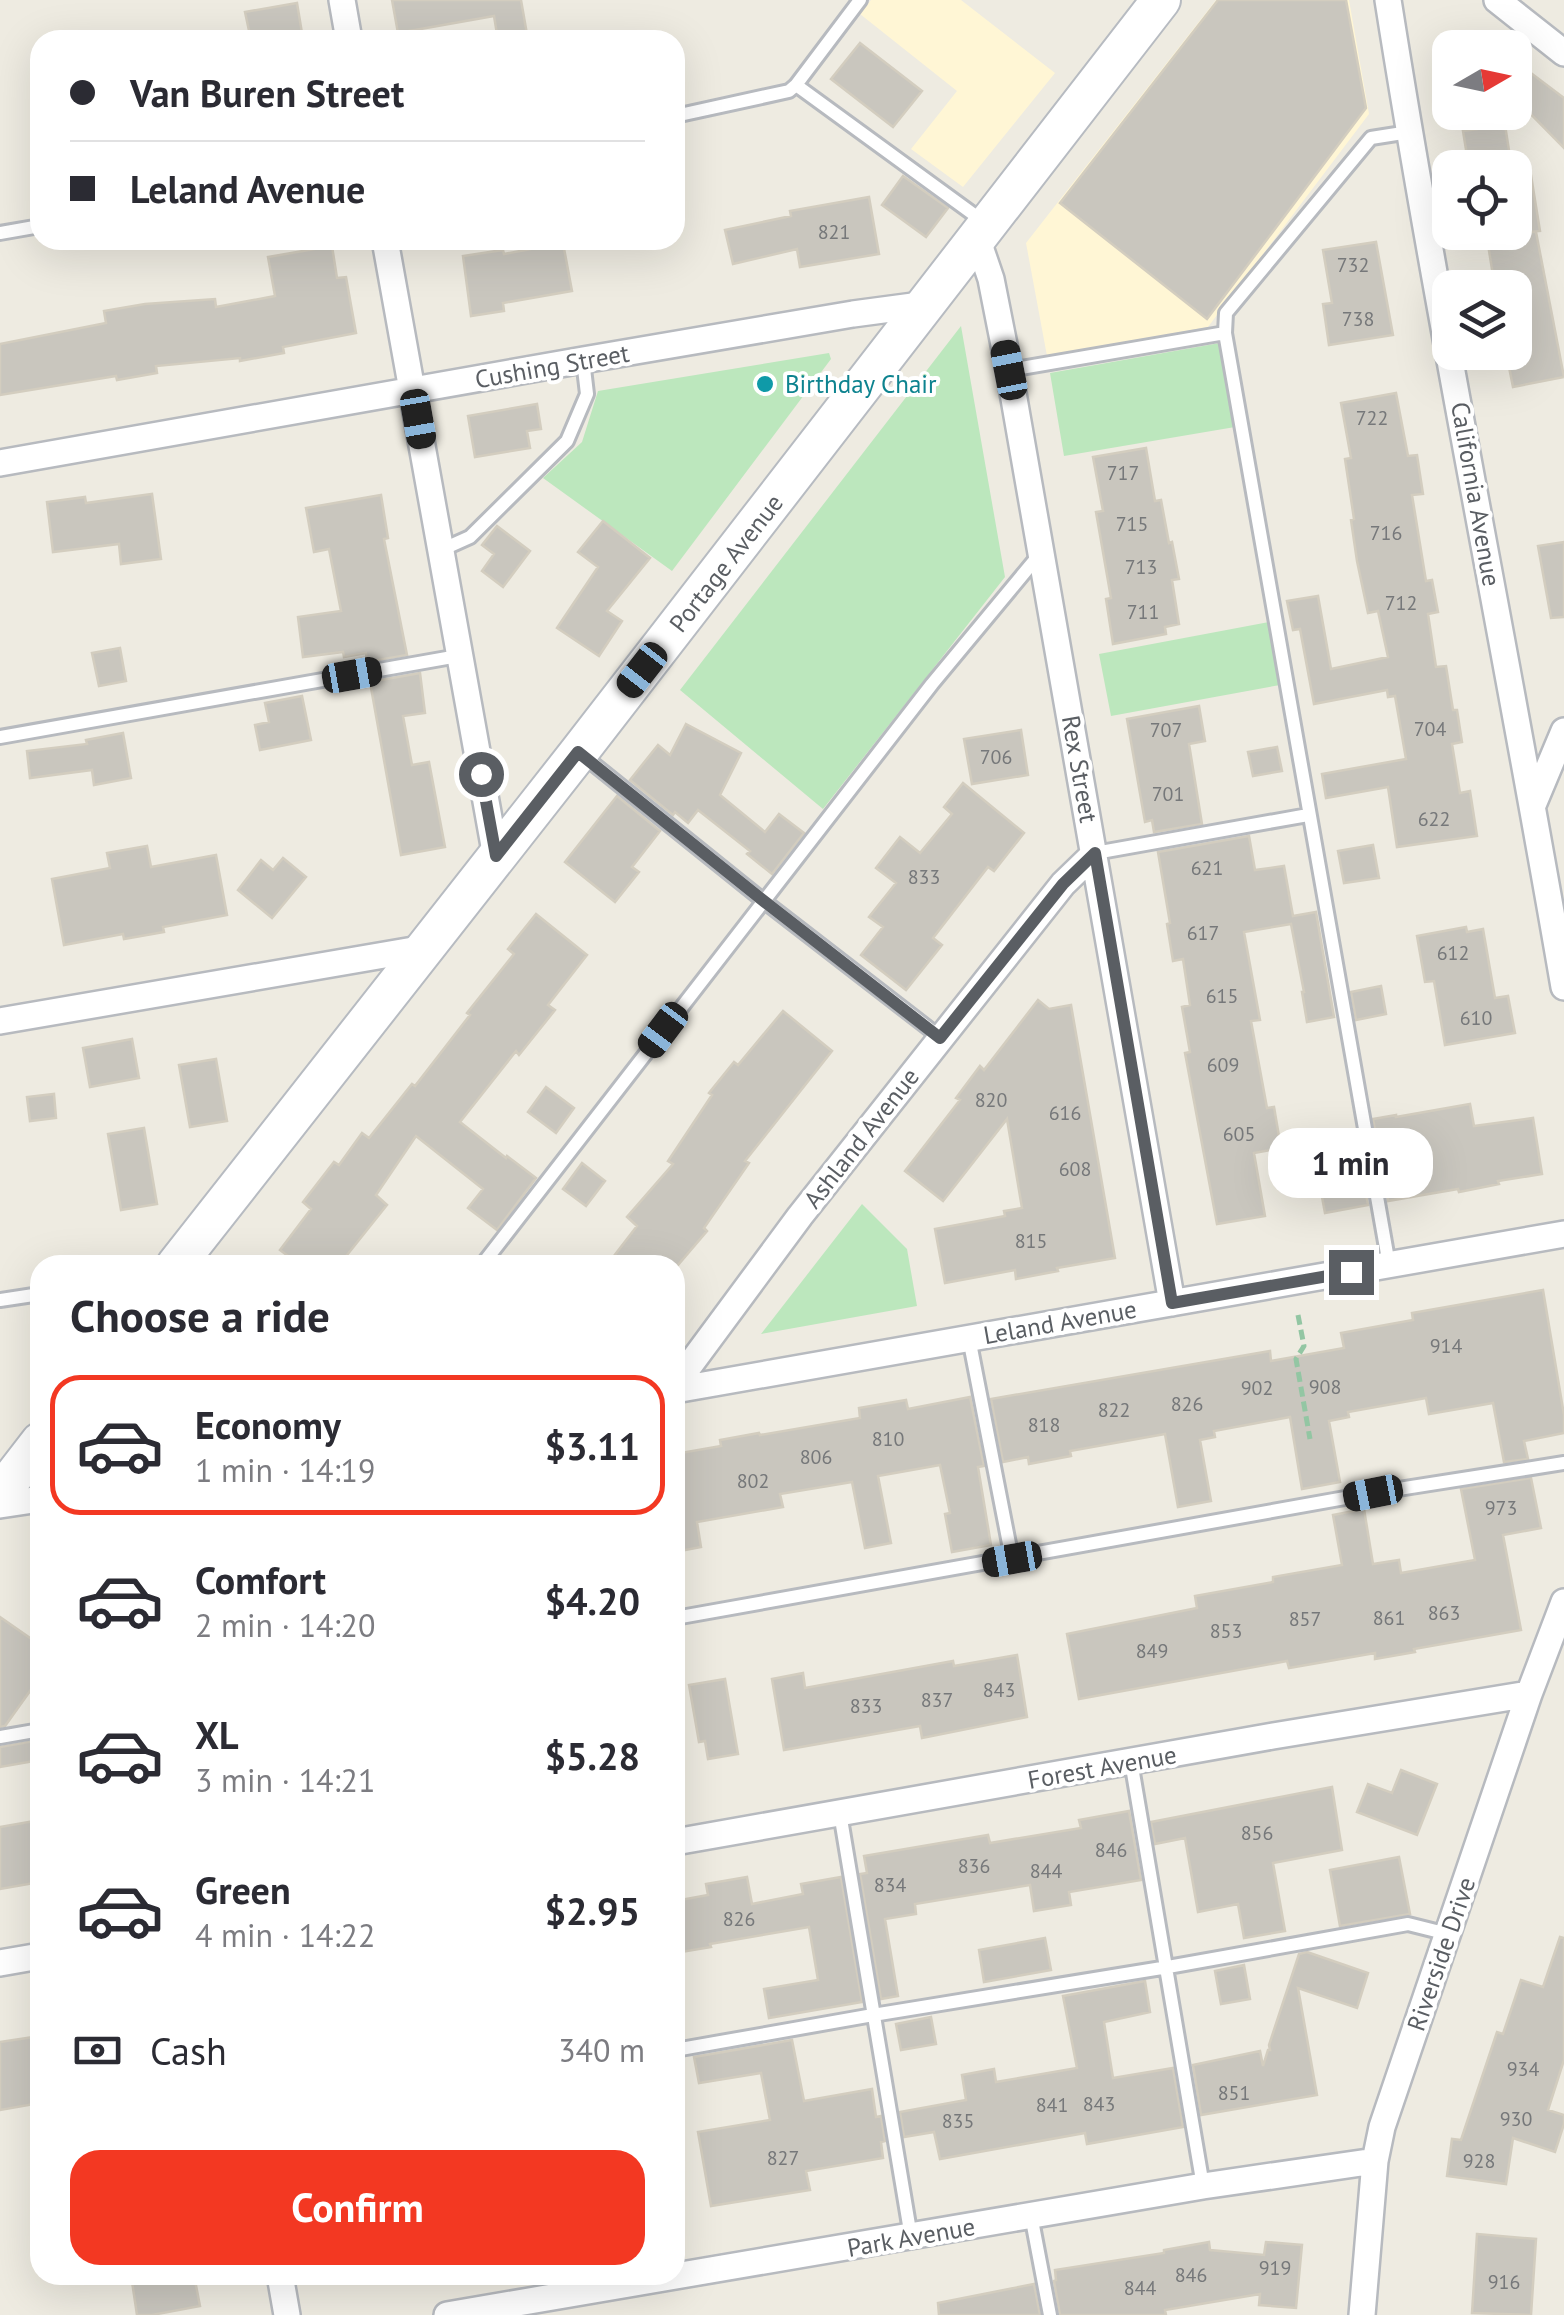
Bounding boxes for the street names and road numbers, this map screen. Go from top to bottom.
street label: Cushing Street [472,337,632,395]
street label: California Avenue [1444,399,1508,589]
street label: Portage Avenue [662,487,790,639]
street label: Rex Street [1055,713,1105,826]
street label: Ashland Avenue [796,1061,926,1215]
street label: Leland Avenue [981,1293,1139,1351]
street label: Forest Avenue [1025,1738,1179,1796]
street label: Riverside Drive [1400,1873,1482,2035]
street label: Park Avenue [845,2210,977,2264]

